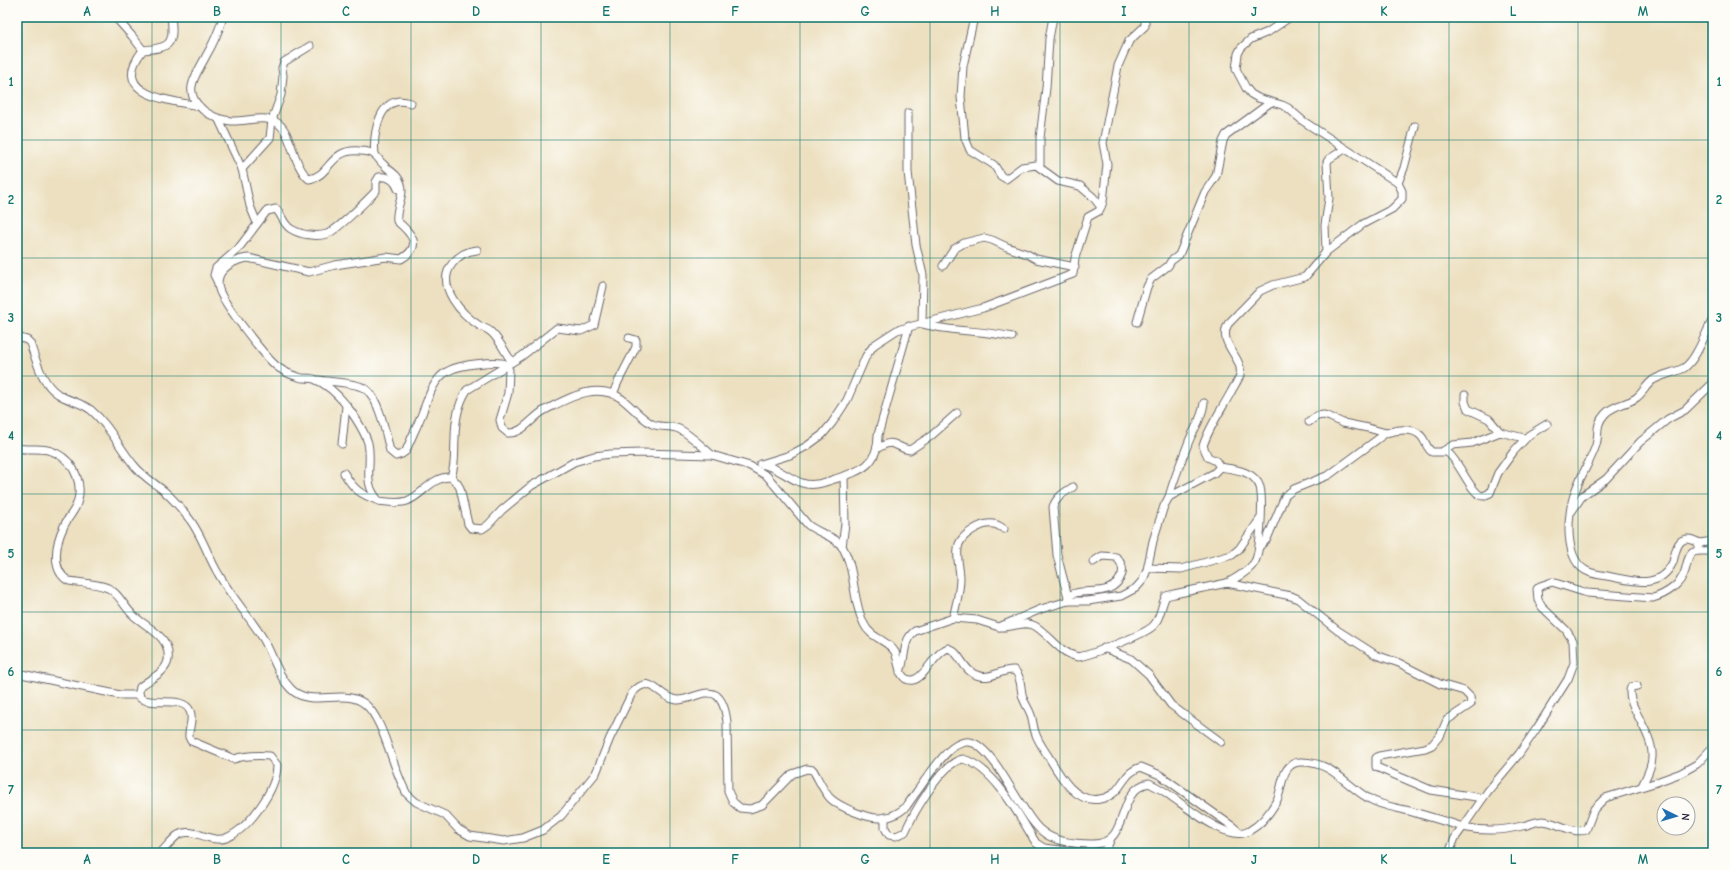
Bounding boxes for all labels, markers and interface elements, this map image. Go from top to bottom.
text: A [83,4,91,19]
text: B [213,4,221,19]
text: C [342,4,350,19]
text: D [472,4,480,19]
text: E [602,4,610,19]
text: F [731,4,739,19]
text: G [860,4,870,19]
text: H [990,4,1000,19]
text: I [1121,4,1127,19]
text: J [1251,4,1257,19]
text: K [1380,4,1388,19]
text: L [1510,4,1517,19]
text: M [1638,4,1649,19]
text: 1 [8,74,14,89]
text: 1 [1716,74,1722,89]
text: 2 [8,192,14,207]
text: 2 [1716,192,1722,207]
text: 3 [8,310,14,325]
text: 3 [1716,310,1722,325]
text: 4 [8,428,14,443]
text: 4 [1716,428,1722,443]
text: 5 [8,546,15,561]
text: 5 [1716,546,1723,561]
text: 6 [8,664,15,679]
text: 6 [1716,664,1723,679]
text: 7 [8,782,14,797]
text: 7 [1716,782,1722,797]
north arrow [1656,796,1696,836]
text: N [1679,813,1692,821]
text: A [83,852,91,867]
text: B [213,852,221,867]
text: C [342,852,350,867]
text: D [472,852,480,867]
text: E [602,852,610,867]
text: F [731,852,739,867]
text: G [860,852,870,867]
text: H [990,852,1000,867]
text: I [1121,852,1127,867]
text: J [1251,852,1257,867]
text: K [1380,852,1388,867]
text: L [1510,852,1517,867]
text: M [1638,852,1649,867]

